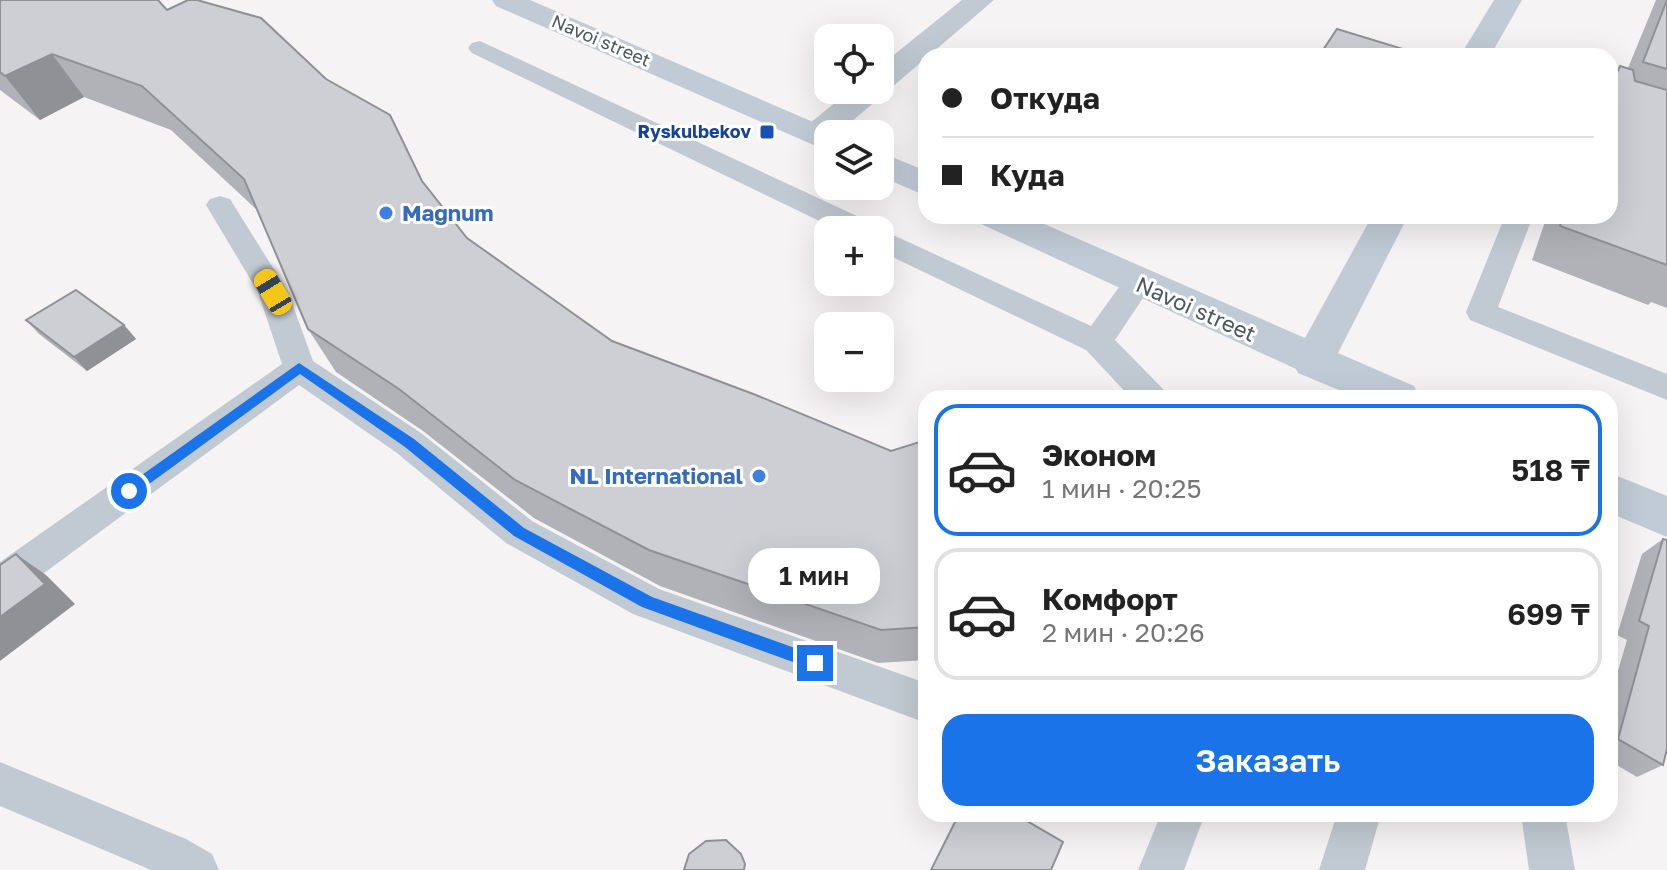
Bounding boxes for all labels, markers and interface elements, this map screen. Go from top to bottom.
street label: Navoi street [549,9,654,71]
map controls [814,24,894,392]
button: locate [814,24,894,104]
text: Откуда [990,80,1100,116]
place label: Ryskulbekov [638,120,751,142]
button: layers [814,120,894,200]
marker: Ryskulbekov [758,123,776,141]
text: Куда [990,157,1065,193]
place label: Magnum [402,199,494,226]
marker: Magnum [377,204,395,222]
button: + [814,216,894,296]
car [250,265,296,319]
street label: Navoi street [1132,270,1260,347]
button: − [814,312,894,392]
icon: car [946,434,1018,506]
text: Эконом [1042,437,1156,473]
text: 518 ₸ [1511,452,1590,488]
place label: NL International [570,462,743,489]
marker: NL International [750,467,768,485]
route start [111,473,147,509]
text: 1 мин · 20:25 [1042,473,1202,504]
callout: 1 мин [749,547,881,603]
text: 1 мин [779,560,849,591]
icon: car [946,578,1018,650]
text: Комфорт [1042,581,1178,617]
text: 699 ₸ [1507,596,1590,632]
text: 2 мин · 20:26 [1042,617,1205,648]
route end [797,645,833,681]
button: Заказать [942,714,1594,806]

